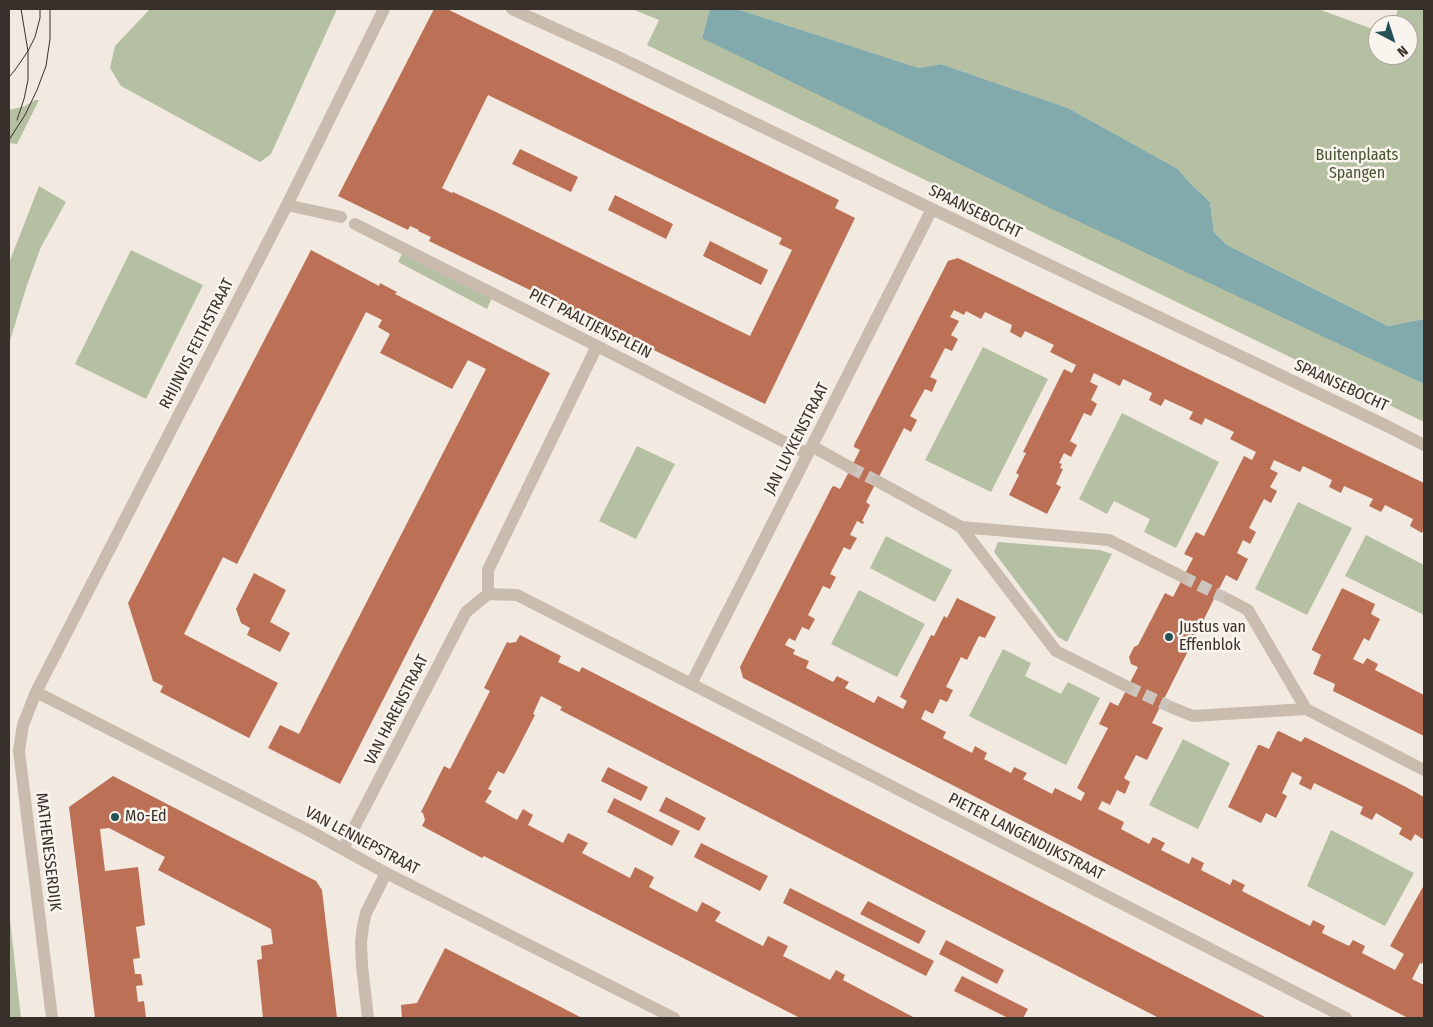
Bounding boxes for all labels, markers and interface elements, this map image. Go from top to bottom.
north arrow [1368,15,1418,65]
text: N [1394,42,1411,60]
park label: Buitenplaats Spangen [1316,146,1398,184]
street label: SPAANSEBOCHT [925,181,1025,243]
street label: RHIJNVIS FEITHSTRAAT [156,276,238,412]
street label: PIET PAALTJENSPLEIN [526,285,654,363]
street label: SPAANSEBOCHT [1291,356,1391,416]
street label: JAN LUYKENSTRAAT [760,380,834,498]
place label: Justus van Effenblok [1179,618,1246,656]
marker: Justus van Effenblok [1163,631,1175,643]
street label: VAN HARENSTRAAT [361,652,433,768]
street label: PIETER LANGENDIJKSTRAAT [945,789,1107,885]
street label: MATHENESSERDIJK [31,792,65,912]
street label: VAN LENNEPSTRAAT [302,803,422,879]
place label: Mo-Ed [125,807,166,827]
marker: Mo-Ed [109,811,121,823]

